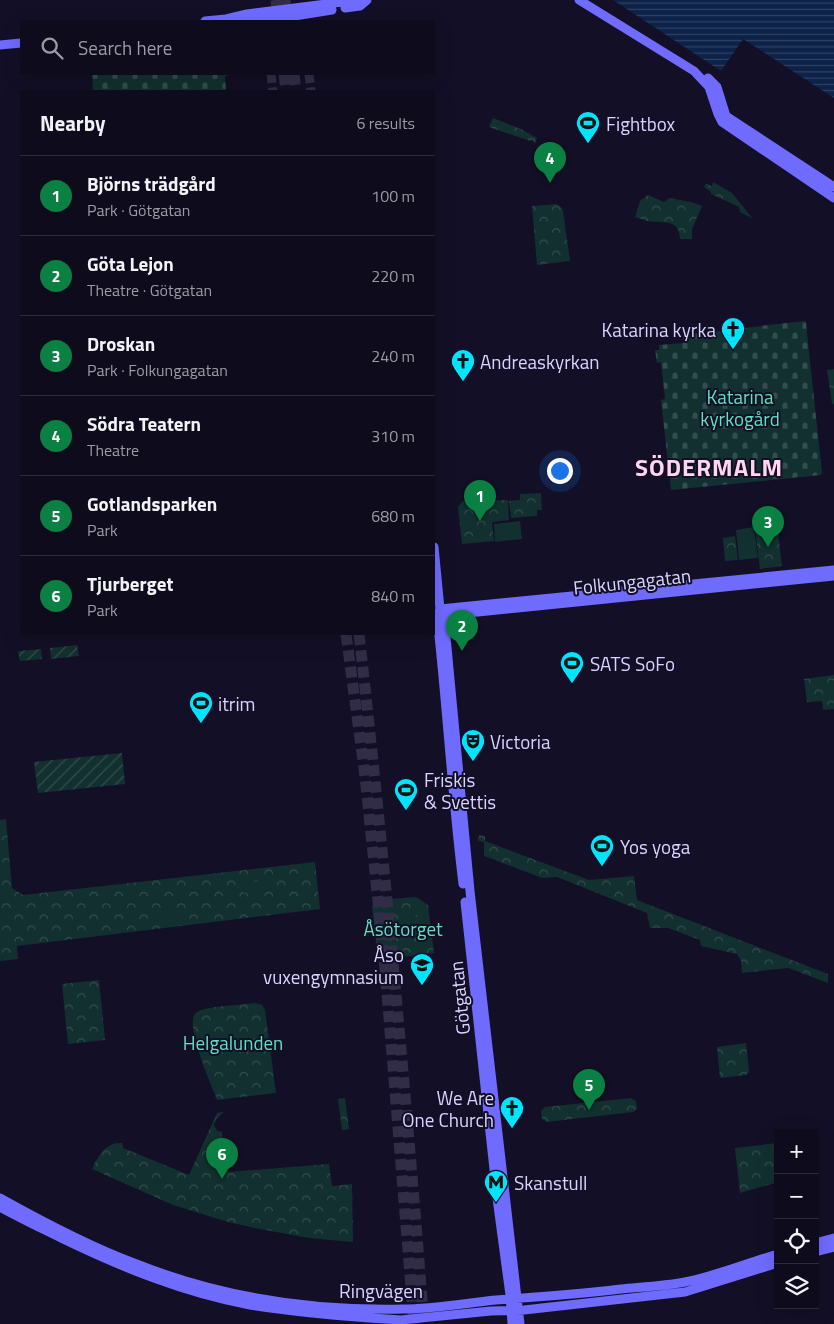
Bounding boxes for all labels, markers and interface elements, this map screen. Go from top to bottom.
search box [20,20,435,75]
text: Search here [78,33,172,62]
icon: search [38,34,66,62]
text: Nearby [40,107,105,139]
place label: Fightbox [606,109,676,138]
sports icon: Fightbox [575,110,601,144]
text: 6 results [356,111,415,135]
pin: 4 [534,142,566,183]
text: Björns trädgård [87,169,216,198]
text: 1 [52,184,60,208]
text: 100 m [371,184,415,208]
text: Park · Götgatan [87,198,190,222]
text: Göta Lejon [87,249,174,278]
text: 2 [52,264,60,288]
text: 220 m [371,264,415,288]
text: Theatre · Götgatan [87,278,212,302]
place label: Katarina kyrka [601,315,716,344]
church icon: Katarina kyrka [720,316,746,350]
text: Droskan [87,329,155,358]
text: 3 [52,344,60,368]
text: 240 m [371,344,415,368]
place label: Andreaskyrkan [480,347,600,376]
church icon: Andreaskyrkan [450,348,476,382]
text: Park · Folkungagatan [87,358,228,382]
park label: Katarina kyrkogård [700,382,780,433]
text: Södra Teatern [87,409,201,438]
text: 4 [52,424,60,448]
text: 310 m [371,424,415,448]
text: Theatre [87,438,139,462]
district label: SÖDERMALM [635,449,783,485]
your location [547,458,573,484]
pin: 1 [464,480,496,521]
text: Gotlandsparken [87,489,217,518]
text: 5 [52,504,60,528]
text: 680 m [371,504,415,528]
pin: 3 [752,506,784,547]
text: Park [87,518,118,542]
street label: Folkungagatan [572,560,692,602]
text: Tjurberget [87,569,173,598]
text: 6 [52,584,60,608]
text: 840 m [371,584,415,608]
text: Park [87,598,118,622]
pin: 2 [446,610,478,651]
place label: SATS SoFo [590,649,675,678]
sports icon: SATS SoFo [559,650,585,684]
place label: itrim [218,689,255,718]
sports icon: itrim [188,690,214,724]
place label: Victoria [490,727,551,756]
theatre icon: Victoria [460,728,486,762]
place label: Friskis & Svettis [424,765,496,816]
sports icon: Friskis & Svettis [393,777,419,811]
place label: Yos yoga [620,832,691,861]
sports icon: Yos yoga [589,833,615,867]
park label: Åsötorget [363,914,443,943]
place label: Åso vuxengymnasium [263,940,404,991]
school or university icon: Åso vuxengymnasium [409,952,435,986]
street label: Götgatan [441,960,477,1036]
park label: Helgalunden [183,1028,283,1057]
pin: 5 [573,1069,605,1110]
place label: We Are One Church [402,1083,494,1134]
church icon: We Are One Church [499,1095,525,1129]
map controls [774,1129,819,1309]
button: + [774,1129,819,1174]
pin: 6 [206,1138,238,1179]
place label: Skanstull [514,1168,587,1197]
metro station icon: Skanstull [483,1169,509,1203]
button: − [774,1174,819,1219]
button: locate [774,1219,819,1264]
button: layers [774,1264,819,1309]
street label: Ringvägen [339,1276,423,1305]

